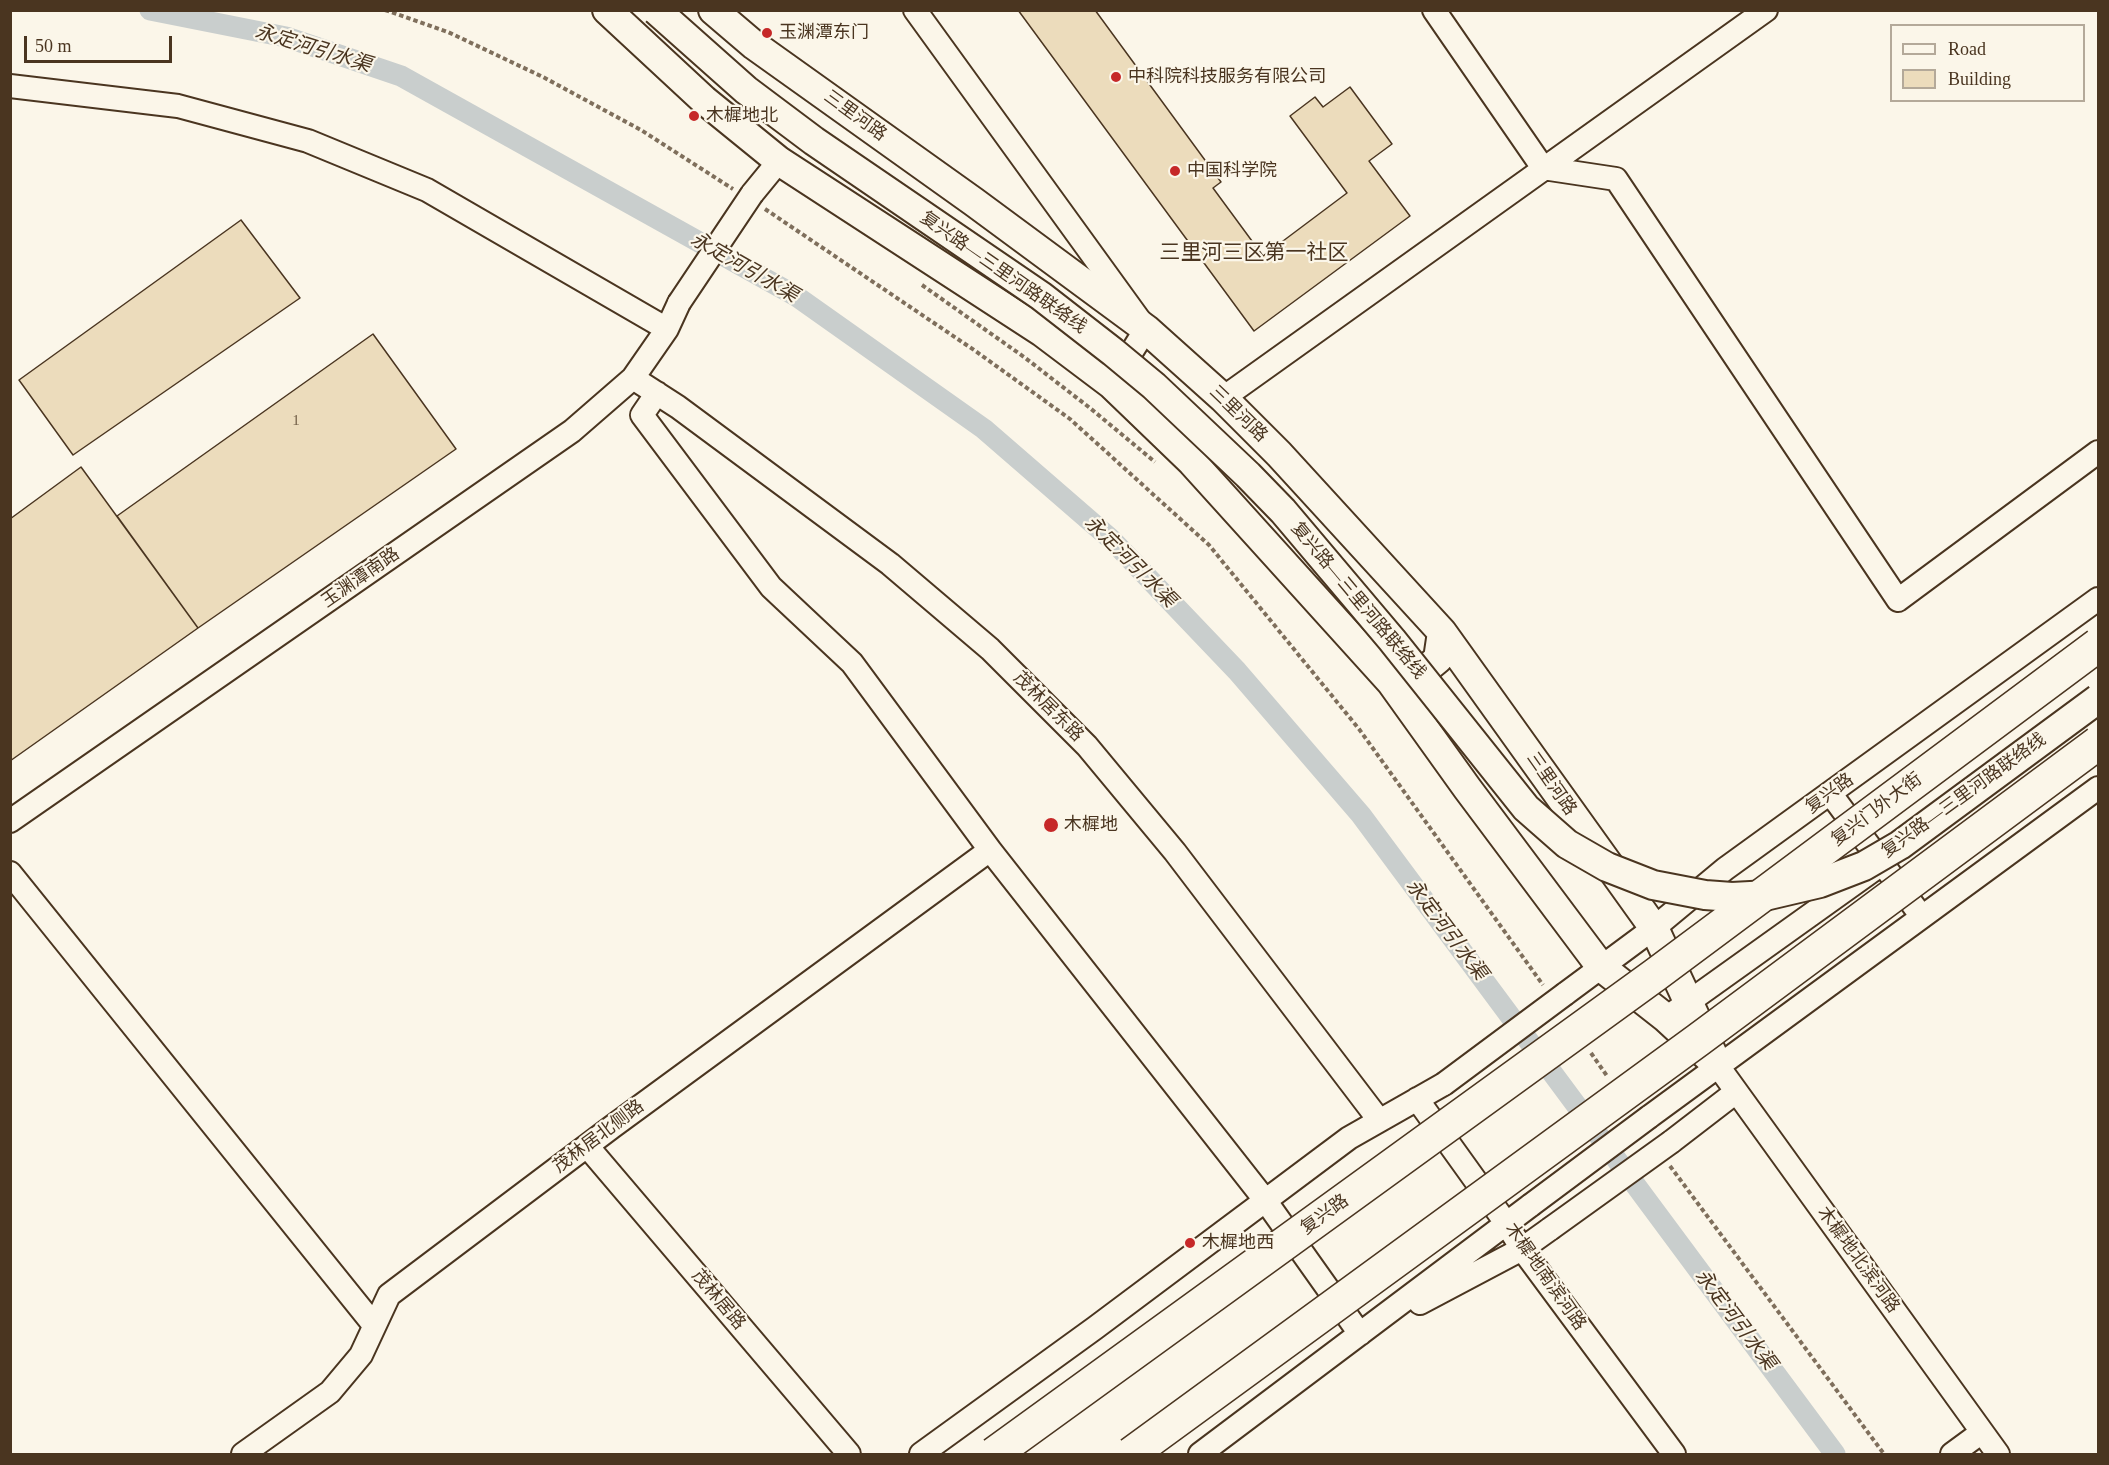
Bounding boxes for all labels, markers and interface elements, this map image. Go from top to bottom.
water label: 永定河引水渠 [252,20,374,78]
place label: 玉渊潭东门 [779,22,869,44]
scale bar [27,24,176,62]
legend [1890,24,2085,102]
marker: 玉渊潭东门 [760,26,774,40]
text: 50 m [35,36,72,56]
text: Road [1948,39,1986,59]
place label: 中科院科技服务有限公司 [1128,66,1326,88]
text: Building [1948,69,2011,89]
marker: 中科院科技服务有限公司 [1109,70,1123,84]
street label: 三里河路 [820,86,890,146]
place label: 木樨地北 [706,105,778,127]
marker: 木樨地北 [687,109,701,123]
place label: 中国科学院 [1187,160,1277,182]
marker: 中国科学院 [1168,164,1182,178]
street label: 复兴路—三里河路联络线 [916,207,1090,339]
water label: 永定河引水渠 [686,228,802,308]
district label: 三里河三区第一社区 [1160,240,1348,266]
street label: 三里河路 [1205,381,1271,447]
house number: 1 [292,412,300,430]
water label: 永定河引水渠 [1079,511,1181,613]
street label: 复兴路—三里河路联络线 [1286,518,1430,684]
street label: 玉渊潭南路 [318,543,404,613]
street label: 茂林居东路 [1009,668,1087,746]
street label: 复兴路—三里河路联络线 [1878,729,2050,863]
street label: 三里河路 [1522,748,1580,820]
street label: 复兴路 [1802,769,1858,819]
street label: 复兴门外大街 [1827,769,1927,851]
place label: 木樨地 [1064,814,1118,836]
marker: 木樨地 [1042,816,1060,834]
water label: 永定河引水渠 [1400,875,1492,985]
street label: 茂林居北侧路 [549,1096,649,1178]
street label: 复兴路 [1297,1190,1353,1240]
street label: 木樨地北滨河路 [1812,1203,1904,1317]
street label: 木樨地南滨河路 [1500,1219,1590,1335]
place label: 木樨地西 [1202,1232,1274,1254]
marker: 木樨地西 [1183,1236,1197,1250]
street label: 茂林居路 [687,1265,749,1335]
water label: 永定河引水渠 [1689,1265,1781,1375]

